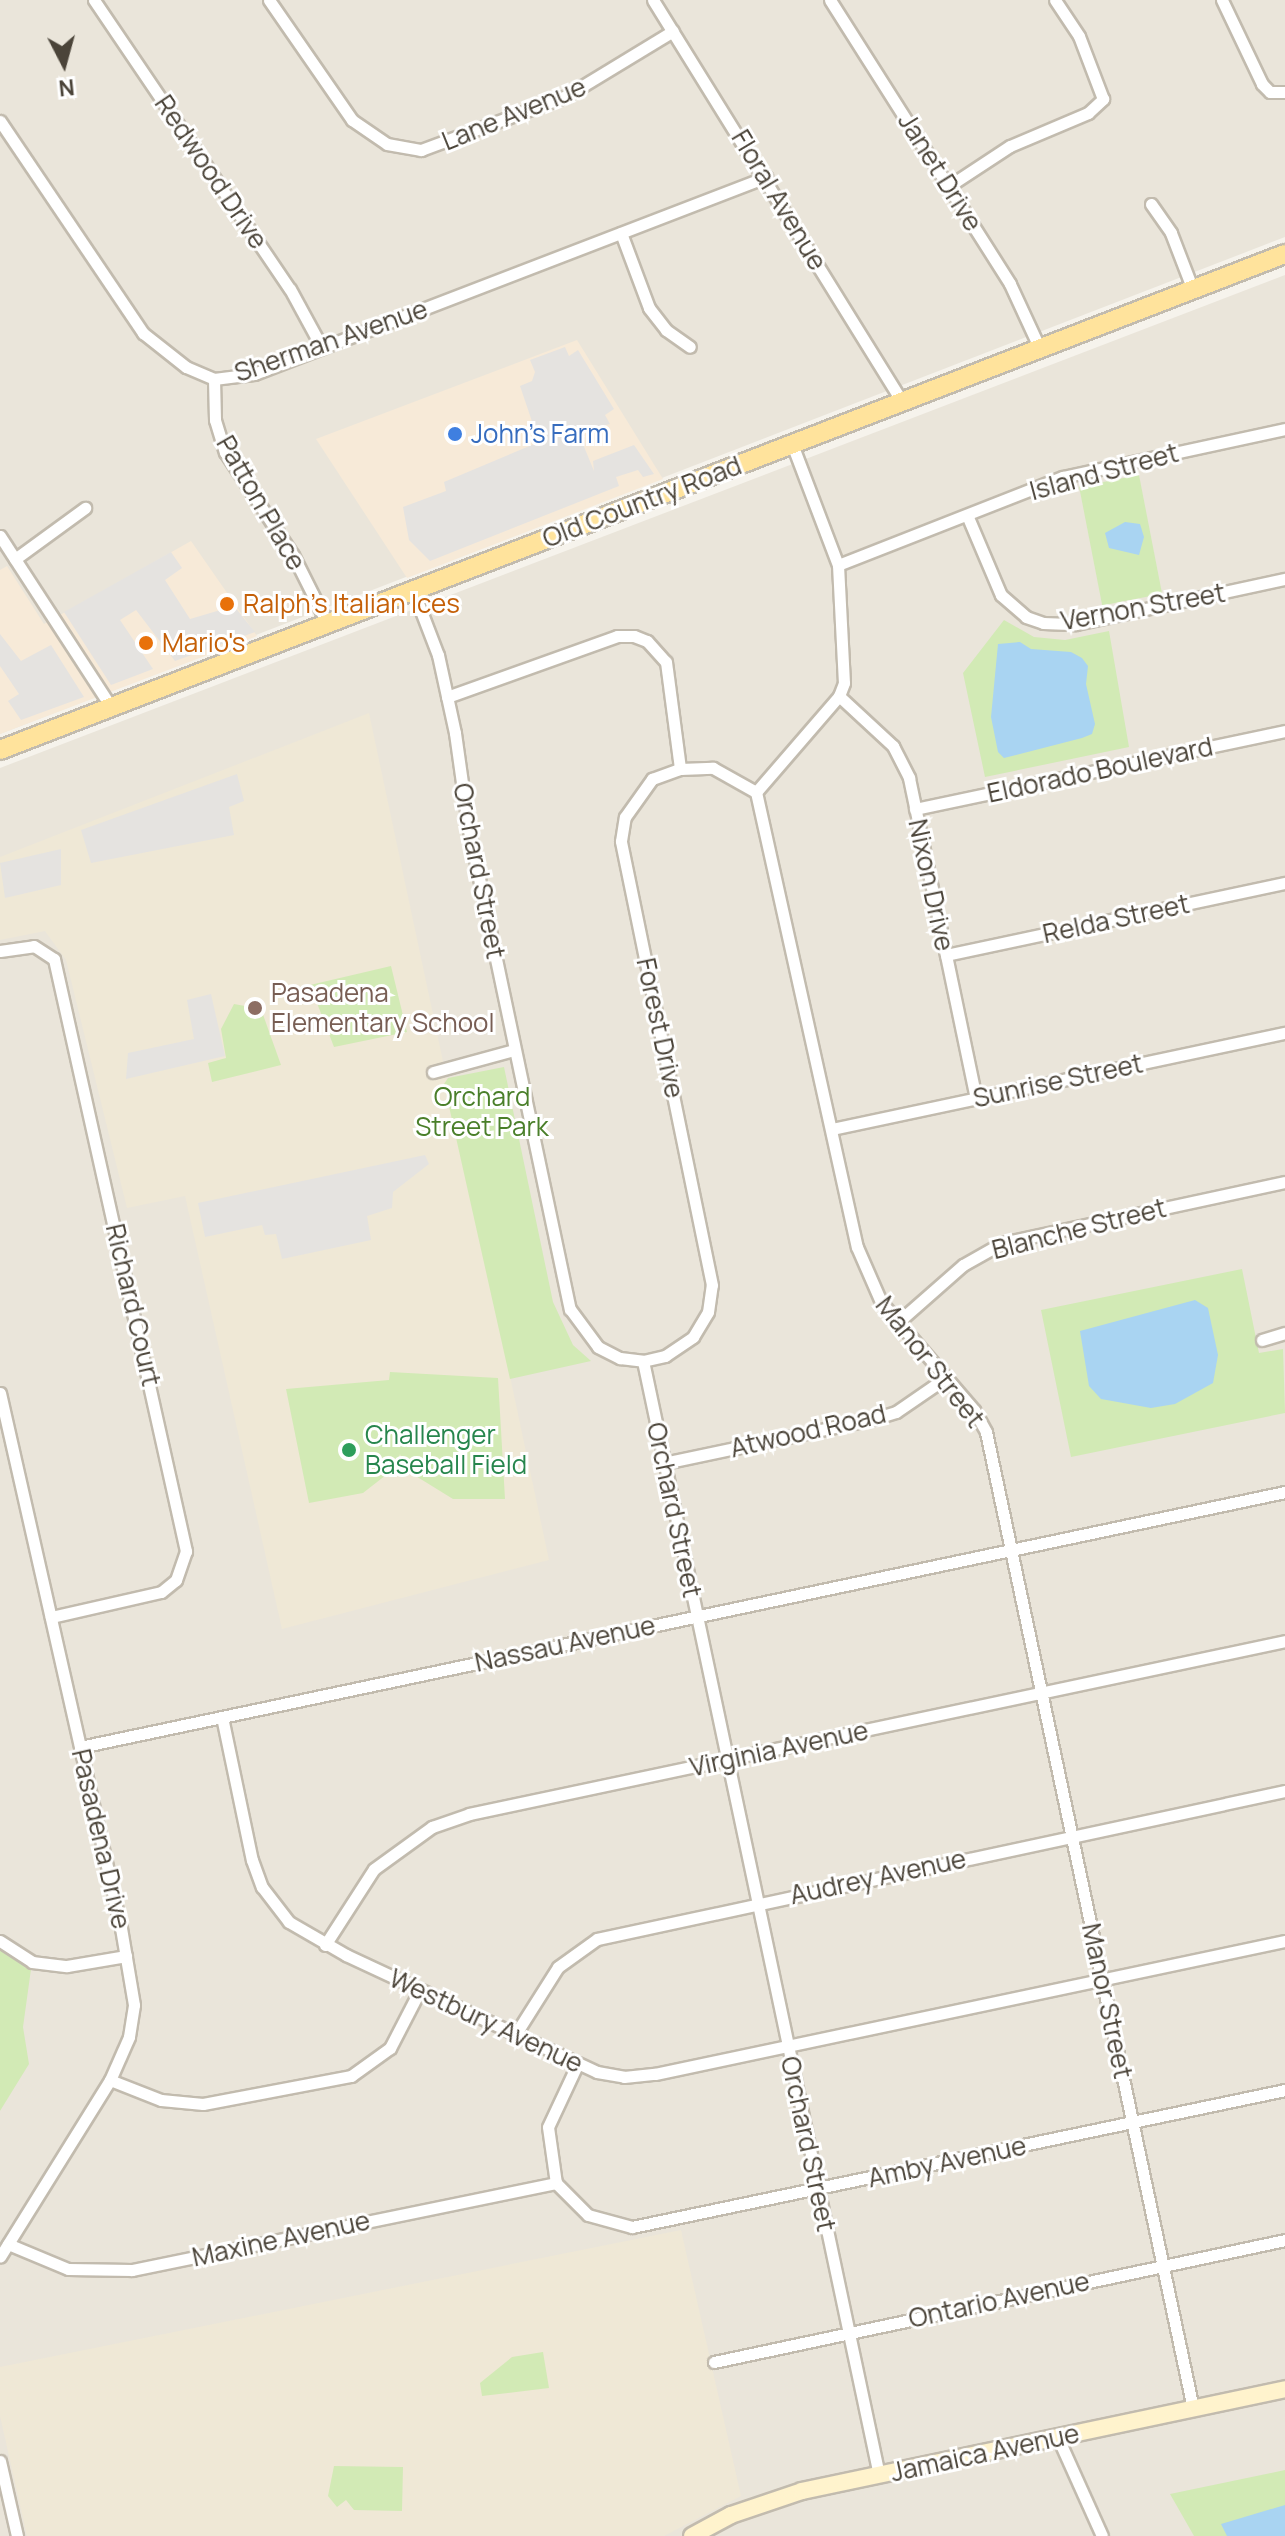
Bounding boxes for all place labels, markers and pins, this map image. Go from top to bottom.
place label: John's Farm [471,418,609,450]
marker: John's Farm [446,425,464,443]
place label: Ralph's Italian Ices [243,588,460,620]
marker: Ralph's Italian Ices [218,595,236,613]
place label: Mario's [162,627,245,659]
marker: Mario's [137,634,155,652]
place label: Pasadena Elementary School [271,977,495,1038]
marker: Pasadena Elementary School [246,999,264,1017]
place label: Challenger Baseball Field [365,1419,527,1480]
marker: Challenger Baseball Field [340,1441,358,1459]

